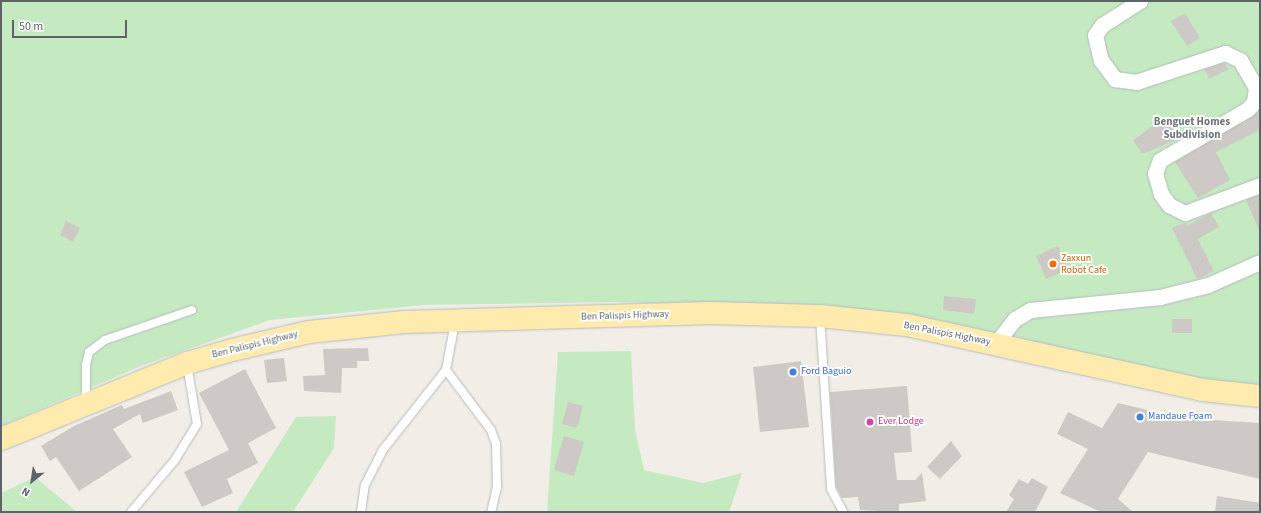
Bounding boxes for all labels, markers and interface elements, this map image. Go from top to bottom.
scale bar [14,12,129,38]
text: 50 m [19,18,43,35]
district label: Benguet Homes Subdivision [1154,116,1230,142]
place label: Zaxxun Robot Cafe [1061,252,1107,276]
marker: Zaxxun Robot Cafe [1048,259,1058,269]
street label: Ben Palispis Highway [581,308,669,324]
street label: Ben Palispis Highway [903,320,991,348]
street label: Ben Palispis Highway [211,329,299,361]
place label: Ford Baguio [801,366,851,378]
marker: Ford Baguio [788,367,798,377]
place label: Mandaue Foam [1148,411,1212,423]
marker: Mandaue Foam [1135,412,1145,422]
place label: Ever Lodge [878,416,924,428]
marker: Ever Lodge [865,417,875,427]
north arrow [12,461,52,501]
text: N [19,484,33,500]

